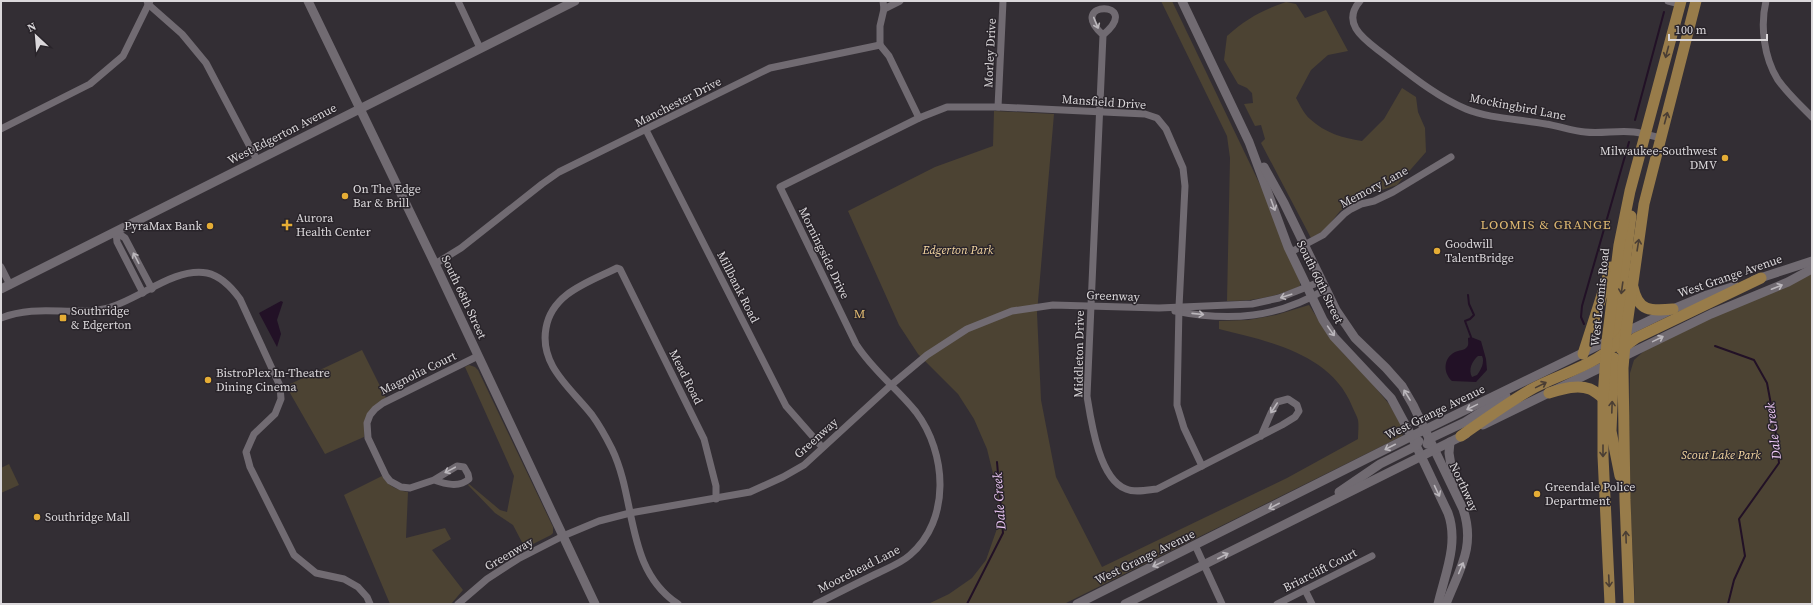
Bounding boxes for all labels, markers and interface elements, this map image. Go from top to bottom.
north arrow [16,16,56,56]
scale bar [1669,16,1767,42]
one-way arrow [1092,17,1100,29]
street label: Morley Drive [980,18,1000,88]
text: N [25,19,39,36]
text: 100 m [1675,22,1707,38]
one-way arrow [1663,46,1671,59]
street label: Manchester Drive [632,73,724,131]
street label: Mockingbird Lane [1468,90,1568,124]
street label: Mansfield Drive [1061,91,1147,113]
street label: West Edgerton Avenue [225,100,339,168]
one-way arrow [1662,112,1670,125]
place label: Milwaukee-Southwest DMV [1600,143,1717,173]
marker: Milwaukee-Southwest DMV [1720,153,1730,163]
street label: Memory Lane [1337,162,1411,212]
place label: On The Edge Bar & Brill [353,181,421,211]
marker: On The Edge Bar & Brill [340,191,350,201]
one-way arrow [1270,198,1278,210]
street label: Morningside Drive [795,205,853,301]
place label: Aurora Health Center [296,210,371,240]
district label: LOOMIS & GRANGE [1480,216,1612,233]
place label: PyraMax Bank [124,218,202,234]
marker: Aurora Health Center [281,219,293,231]
marker: PyraMax Bank [205,221,215,231]
place label: Goodwill TalentBridge [1445,236,1514,266]
street label: South 60th Street [1293,238,1347,326]
one-way arrow [1634,239,1642,252]
park label: Edgerton Park [921,242,994,258]
marker: Goodwill TalentBridge [1432,246,1442,256]
street label: West Loomis Road [1587,247,1613,347]
street label: Millbank Road [713,248,763,326]
street label: West Grange Avenue [1676,251,1784,301]
one-way arrow [132,253,139,265]
street label: South 68th Street [438,253,490,341]
one-way arrow [1618,281,1626,294]
one-way arrow [1771,282,1783,290]
street label: Greenway [1086,287,1141,305]
one-way arrow [1279,293,1292,300]
place label: Southridge & Edgerton [71,303,132,333]
district label: M [854,305,866,322]
street label: Middleton Drive [1070,310,1088,398]
one-way arrow [1191,310,1204,318]
marker: Southridge & Edgerton [58,313,68,323]
one-way arrow [1327,326,1335,337]
one-way arrow [1652,335,1664,342]
street label: Mead Road [665,347,707,407]
street label: Magnolia Court [377,348,459,398]
place label: BistroPlex In-Theatre Dining Cinema [216,365,330,395]
marker: BistroPlex In-Theatre Dining Cinema [203,375,213,385]
one-way arrow [1534,380,1546,388]
street label: West Grange Avenue [1382,381,1488,443]
one-way arrow [1403,389,1411,401]
one-way arrow [1608,401,1616,414]
water label: Dale Creek [1761,401,1785,461]
one-way arrow [1270,402,1278,414]
one-way arrow [1466,404,1478,411]
street label: Greenway [791,414,842,462]
one-way arrow [1384,444,1396,452]
one-way arrow [1599,444,1607,457]
park label: Scout Lake Park [1681,447,1761,463]
street label: Northway [1446,460,1483,515]
one-way arrow [444,466,456,474]
water label: Dale Creek [988,471,1010,531]
place label: Greendale Police Department [1545,479,1635,509]
one-way arrow [1434,485,1441,497]
marker: Greendale Police Department [1532,489,1542,499]
one-way arrow [1268,503,1280,510]
place label: Southridge Mall [45,509,130,525]
marker: Southridge Mall [32,512,42,522]
street label: West Grange Avenue [1092,526,1198,588]
one-way arrow [1623,531,1630,544]
street label: Greenway [482,533,537,574]
street label: Moorehead Lane [815,541,903,597]
street label: Briarclift Court [1280,544,1360,595]
one-way arrow [1217,551,1229,559]
one-way arrow [1152,561,1164,568]
one-way arrow [1458,563,1465,575]
one-way arrow [1605,574,1612,587]

